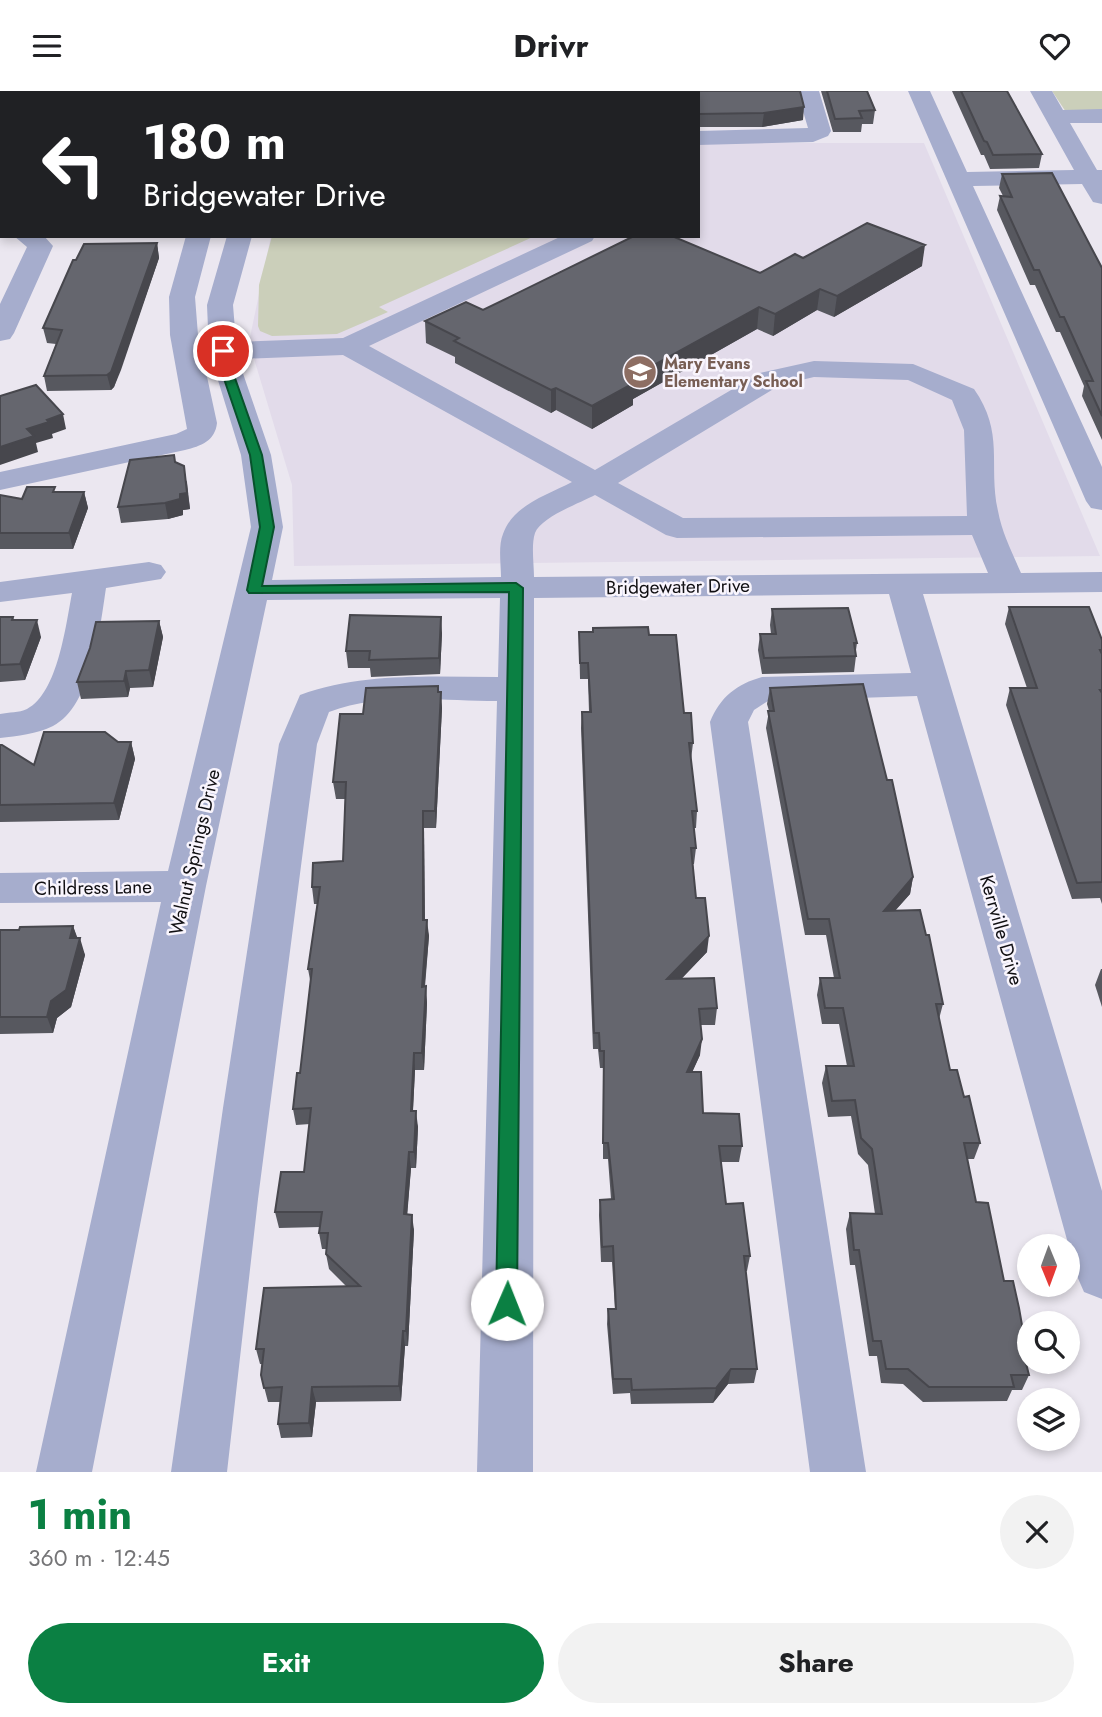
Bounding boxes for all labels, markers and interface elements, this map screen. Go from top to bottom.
text: Drivr [513,23,589,69]
icon: menu [28,27,66,65]
icon: heart [1036,27,1074,65]
text: 180 m [143,107,286,177]
icon: left [28,119,119,210]
text: Bridgewater Drive [143,172,386,218]
pin [193,321,253,381]
icon: arrive [204,332,242,370]
place label: Mary Evans Elementary School [664,352,803,393]
school or university icon: Mary Evans Elementary School [621,353,659,391]
street label: Bridgewater Drive [606,572,750,601]
street label: Walnut Springs Drive [162,766,227,938]
street label: Kerrville Drive [973,872,1030,989]
street label: Childress Lane [34,873,152,902]
north arrow [1017,1234,1080,1297]
map controls [1017,1234,1080,1451]
position arrow [470,1267,544,1341]
button: search [1017,1311,1080,1374]
button: layers [1017,1388,1080,1451]
text: 1 min [28,1484,132,1545]
button: close [1000,1495,1074,1569]
text: 360 m · 12:45 [28,1541,170,1575]
button: Exit [28,1623,544,1703]
button: Share [558,1623,1074,1703]

